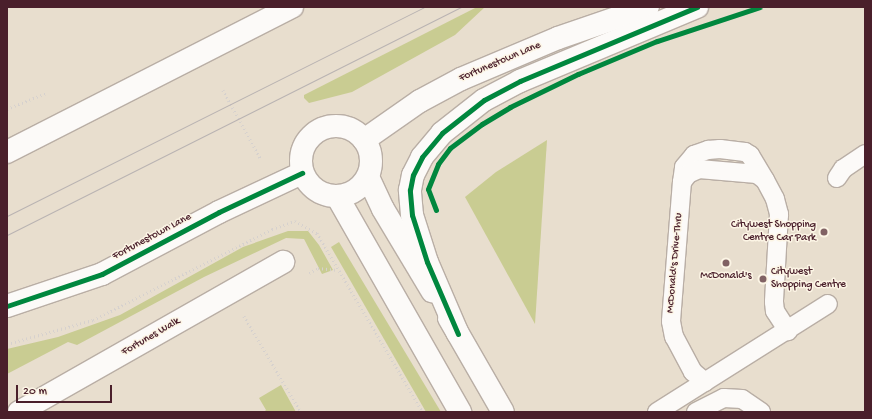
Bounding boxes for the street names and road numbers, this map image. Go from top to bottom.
street label: Fortunestown Lane [457,39,543,85]
street label: Fortunestown Lane [110,211,194,263]
street label: McDonald's Drive-Thru [664,212,686,314]
street label: Fortunes Walk [119,315,183,359]

